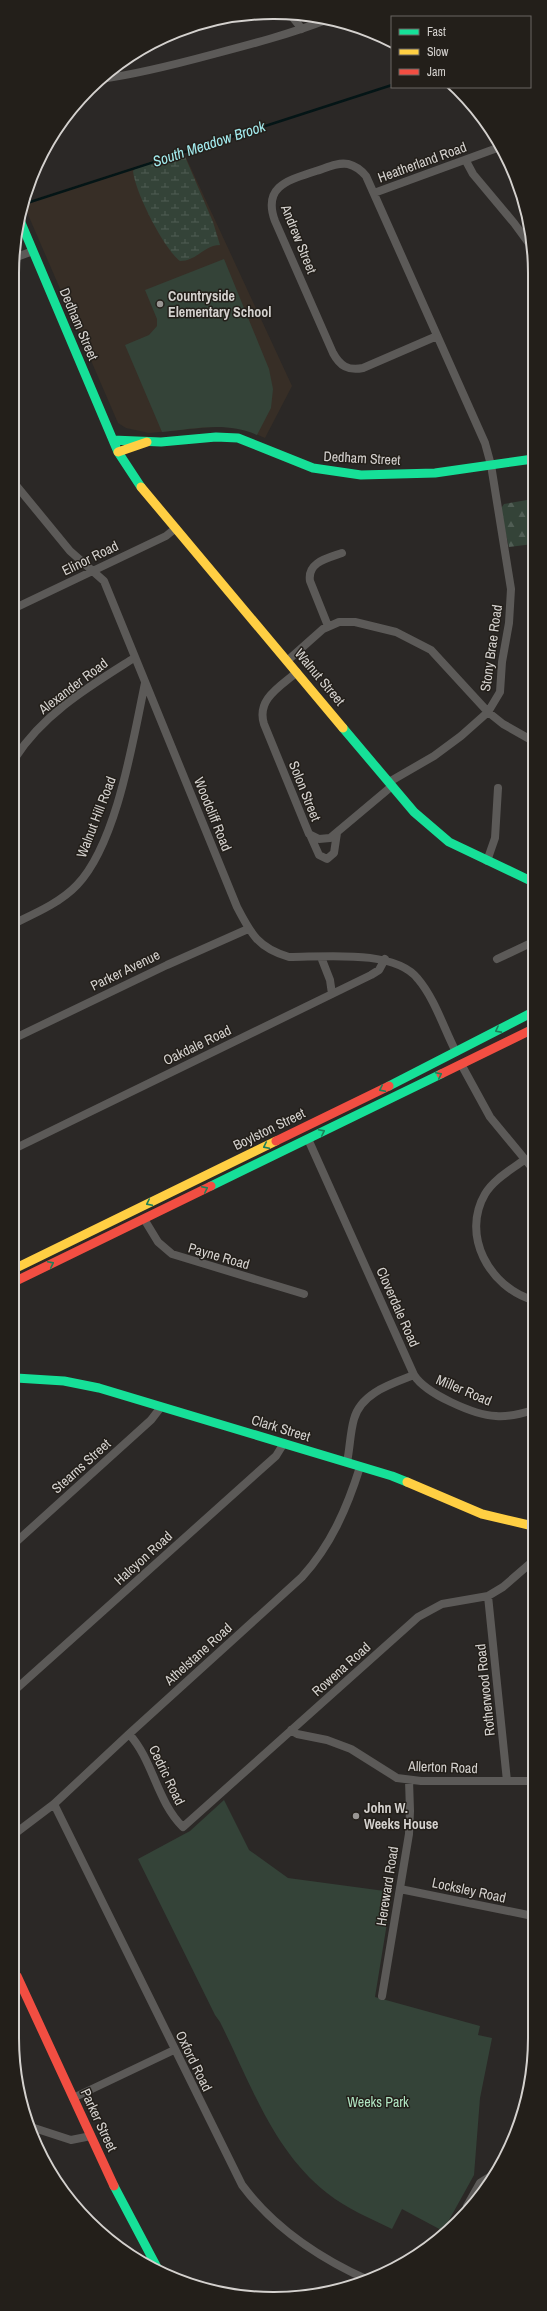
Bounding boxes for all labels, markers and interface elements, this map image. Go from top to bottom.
legend [391,16,531,88]
text: Fast [427,24,446,40]
text: Slow [427,44,449,60]
text: Jam [427,64,446,80]
water label: South Meadow Brook [150,115,269,172]
street label: Heatherland Road [375,138,469,186]
street label: Andrew Street [277,201,321,276]
street label: Dedham Street [56,285,102,363]
place label: Countryside Elementary School [168,287,271,321]
marker: Countryside Elementary School [155,299,165,309]
street label: Dedham Street [323,447,401,469]
street label: Elinor Road [59,537,121,579]
street label: Stony Brae Road [476,603,506,693]
street label: Walnut Street [291,645,349,709]
street label: Alexander Road [34,654,111,719]
street label: Solon Street [285,758,325,824]
street label: Walnut Hill Road [72,774,120,860]
street label: Woodcliff Road [190,774,236,854]
street label: Parker Avenue [87,945,163,995]
street label: Oakdale Road [160,1021,234,1069]
one-way arrow [495,1025,502,1033]
one-way arrow [435,1072,442,1080]
one-way arrow [379,1084,387,1092]
street label: Boylston Street [230,1104,308,1154]
one-way arrow [318,1129,325,1137]
one-way arrow [262,1141,270,1149]
one-way arrow [201,1186,209,1194]
one-way arrow [145,1198,153,1206]
street label: Payne Road [186,1239,252,1273]
one-way arrow [47,1261,54,1269]
street label: Cloverdale Road [372,1264,424,1350]
street label: Miller Road [433,1370,495,1410]
street label: Clark Street [249,1411,313,1445]
street label: Stearns Street [48,1435,114,1497]
street label: Halcyon Road [110,1527,176,1589]
street label: Athelstane Road [160,1619,236,1690]
street label: Rowena Road [308,1638,374,1700]
street label: Rotherwood Road [471,1643,499,1737]
street label: Cedric Road [145,1742,189,1808]
street label: Allerton Road [407,1757,478,1777]
place label: John W. Weeks House [364,1799,438,1833]
marker: John W. Weeks House [351,1811,361,1821]
street label: Hereward Road [372,1845,402,1927]
street label: Locksley Road [430,1873,508,1907]
street label: Oxford Road [172,2028,216,2094]
street label: Parker Street [77,2086,121,2154]
park label: Weeks Park [347,2093,409,2111]

